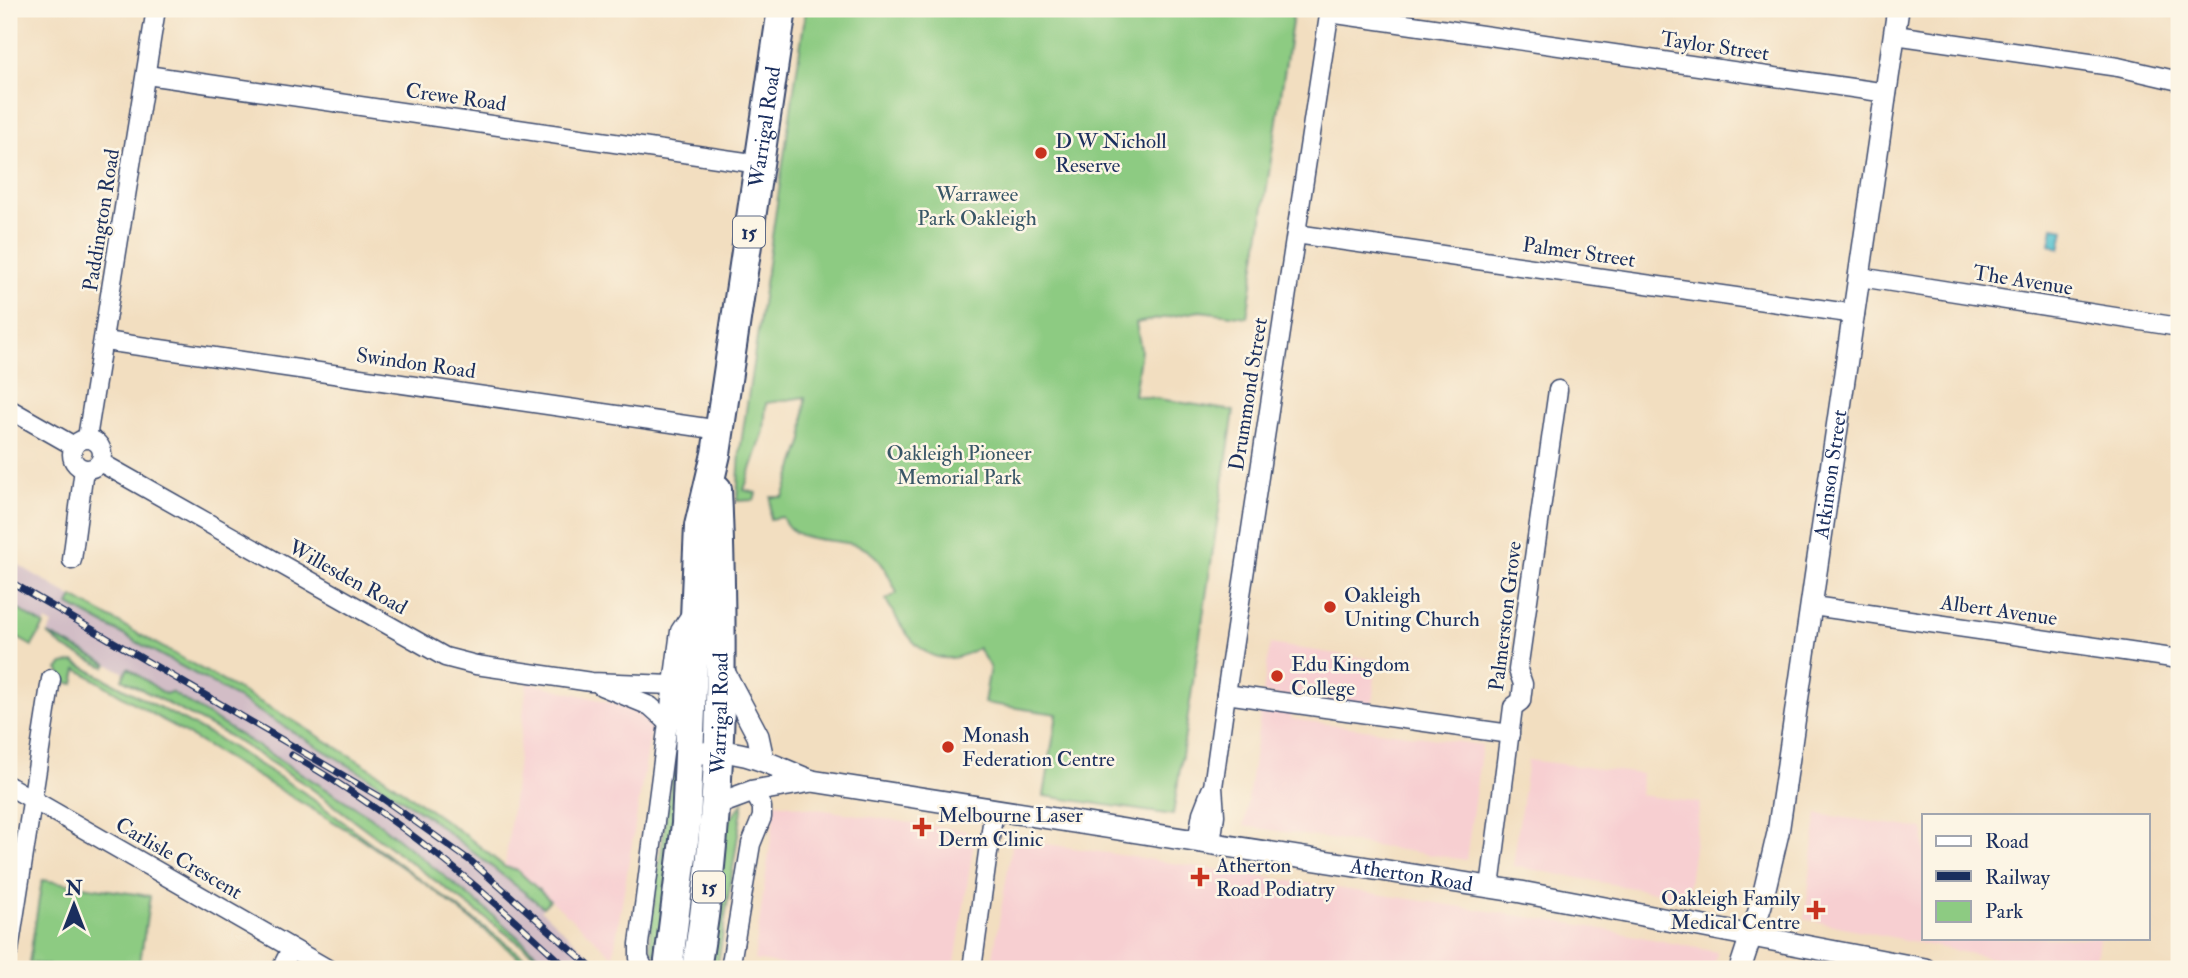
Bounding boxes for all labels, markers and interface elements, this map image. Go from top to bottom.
street label: Taylor Street [1659,26,1771,67]
street label: Warrigal Road [743,64,787,190]
street label: Crewe Road [404,77,509,118]
place label: D W Nicholl Reserve [1055,128,1167,179]
marker: D W Nicholl Reserve [1033,145,1049,161]
street label: Paddington Road [77,146,126,293]
park label: Warrawee Park Oakleigh [917,181,1037,232]
road number: 15 [733,216,765,248]
street label: Palmer Street [1521,231,1637,274]
street label: The Avenue [1971,259,2075,302]
street label: Drummond Street [1223,315,1274,473]
street label: Swindon Road [354,342,478,385]
street label: Atkinson Street [1808,408,1854,541]
park label: Oakleigh Pioneer Memorial Park [886,440,1032,491]
street label: Willesden Road [283,533,413,622]
street label: Palmerston Grove [1483,539,1528,693]
place label: Oakleigh Uniting Church [1344,582,1480,633]
street label: Albert Avenue [1938,589,2059,632]
marker: Oakleigh Uniting Church [1322,599,1338,615]
place label: Edu Kingdom College [1291,651,1410,702]
street label: Warrigal Road [704,652,735,776]
marker: Edu Kingdom College [1269,668,1285,684]
place label: Monash Federation Centre [962,722,1115,773]
marker: Monash Federation Centre [940,739,956,755]
place label: Melbourne Laser Derm Clinic [938,802,1083,853]
street label: Carlisle Crescent [111,811,247,906]
legend [1922,814,2150,940]
marker: Melbourne Laser Derm Clinic [912,817,932,837]
text: Road [1985,828,2030,855]
place label: Atherton Road Podiatry [1215,852,1335,903]
street label: Atherton Road [1347,852,1475,898]
text: Railway [1985,864,2051,891]
marker: Atherton Road Podiatry [1190,867,1210,887]
north arrow [38,870,108,940]
road number: 15 [693,872,725,902]
text: N [64,877,83,901]
place label: Oakleigh Family Medical Centre [1661,885,1801,936]
text: Park [1985,898,2023,925]
marker: Oakleigh Family Medical Centre [1806,900,1826,920]

